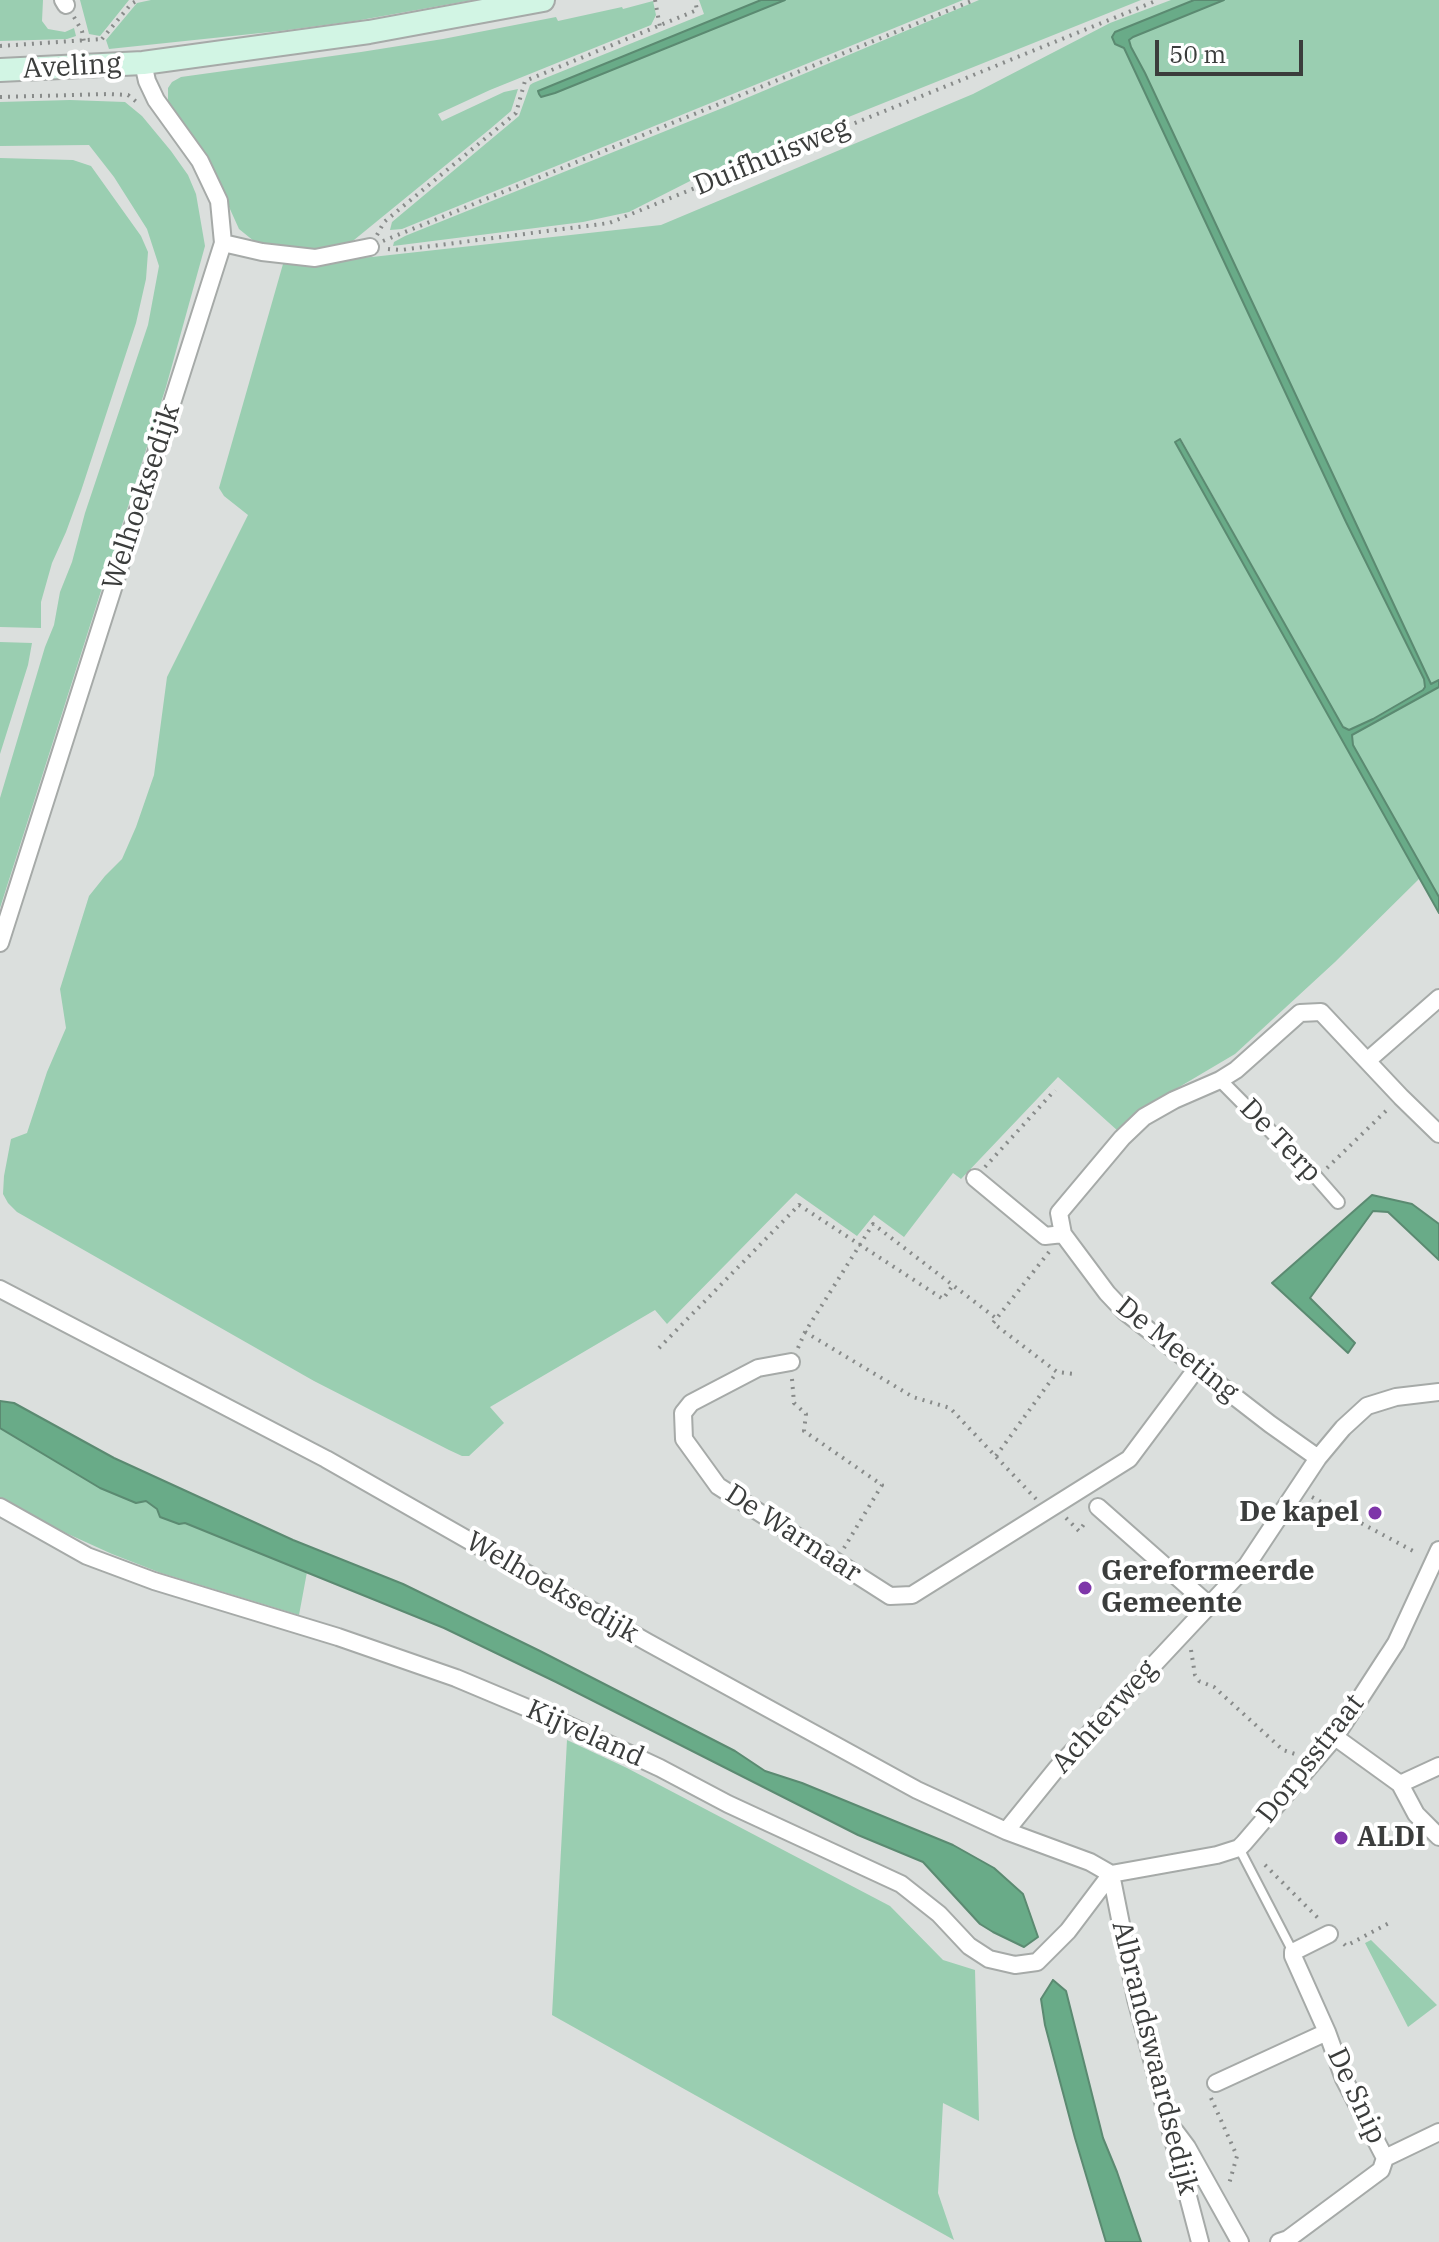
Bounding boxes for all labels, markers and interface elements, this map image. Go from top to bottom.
scale bar [1159,24,1307,74]
text: 50 m [1169,38,1226,70]
street label: Aveling [22,48,122,86]
street label: Duifhuisweg [689,111,855,203]
street label: Welhoeksedijk [96,400,188,594]
street label: De Terp [1232,1092,1328,1190]
street label: De Meeting [1109,1291,1245,1409]
street label: De Warnaar [719,1478,867,1590]
place label: De kapel [1239,1496,1359,1530]
marker: De kapel [1366,1504,1384,1522]
street label: Welhoeksedijk [460,1525,644,1651]
place label: Gereformeerde Gemeente [1101,1555,1315,1621]
marker: Gereformeerde Gemeente [1076,1579,1094,1597]
street label: Achterweg [1045,1653,1165,1781]
street label: Dorpsstraat [1250,1688,1372,1830]
street label: Kijveland [521,1693,649,1775]
place label: ALDI [1357,1821,1426,1855]
marker: ALDI [1332,1829,1350,1847]
street label: Albrandswaardsedijk [1104,1917,1204,2199]
street label: De Snip [1319,2043,1393,2149]

